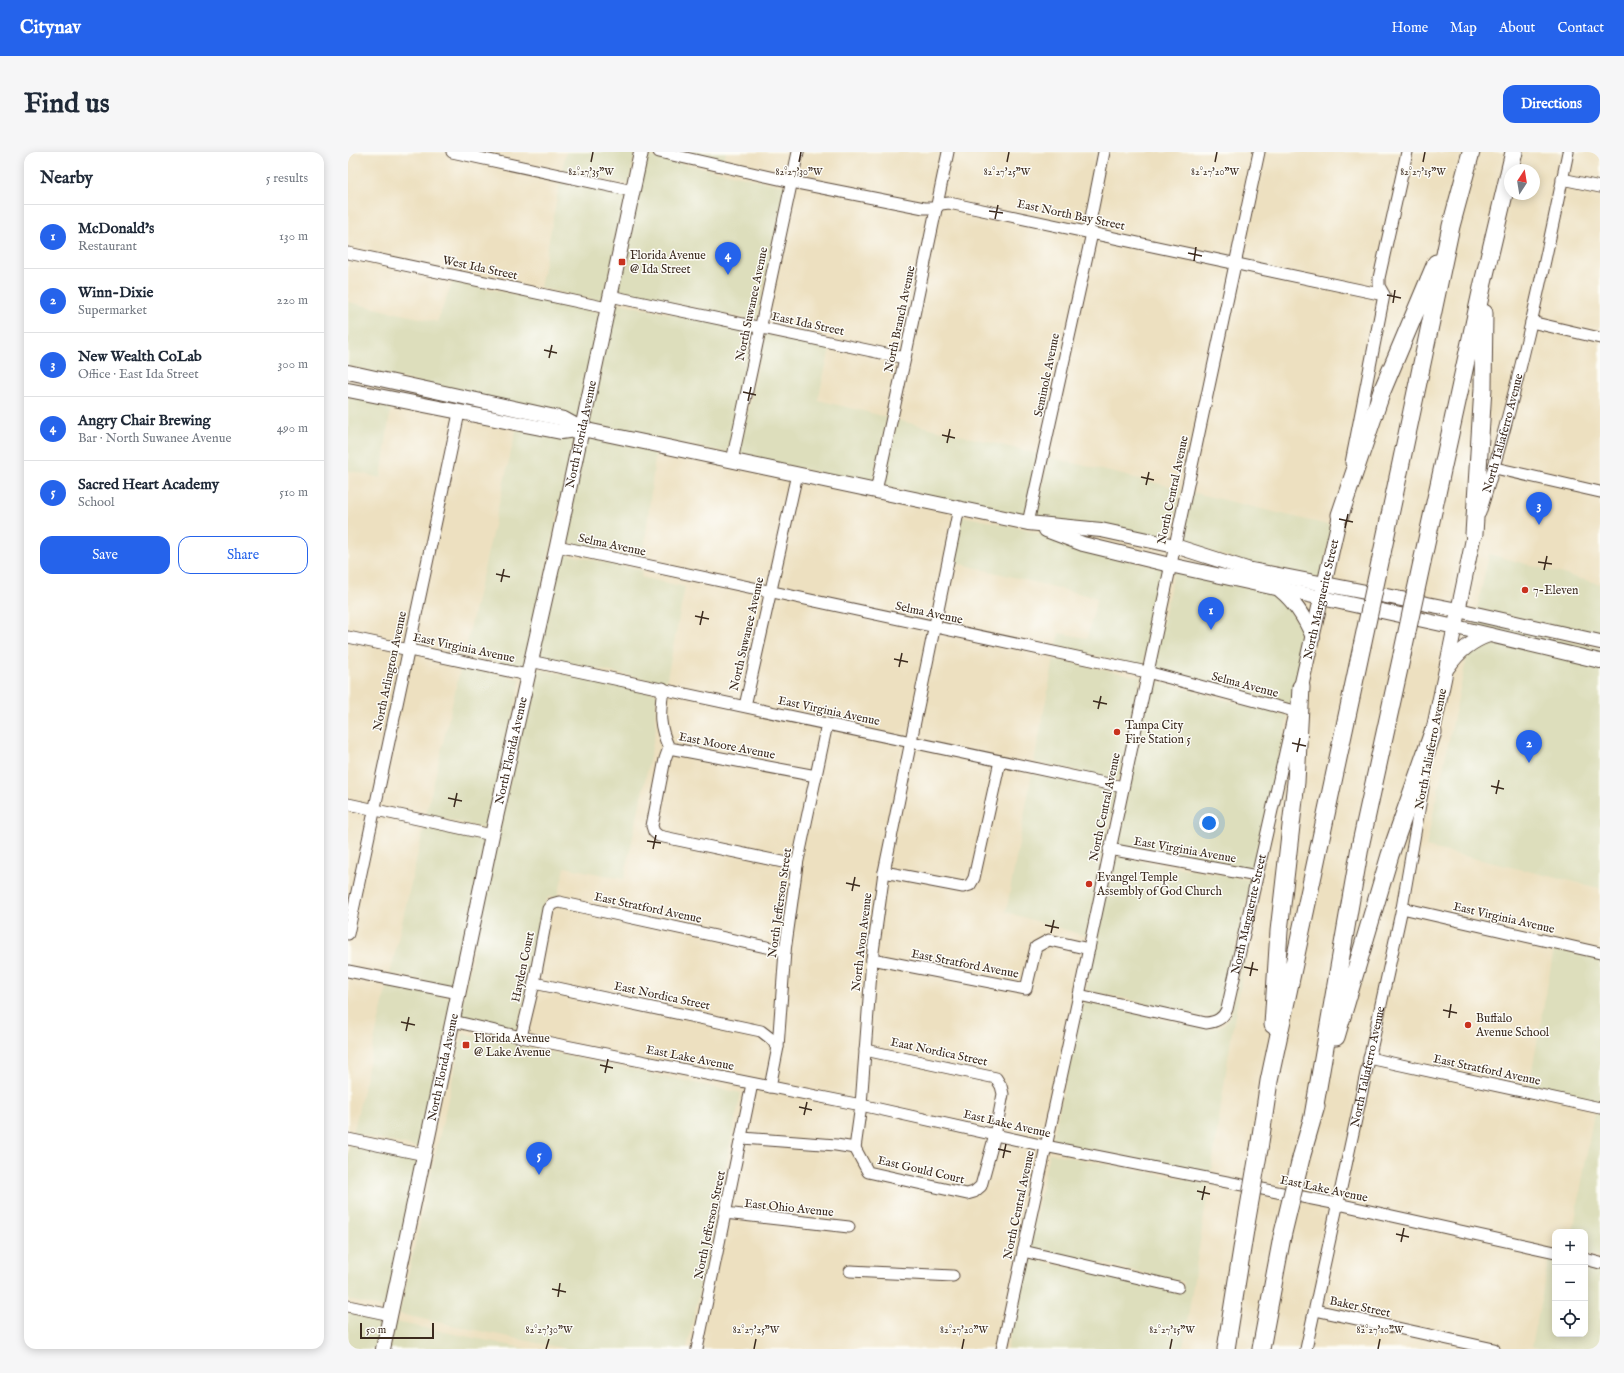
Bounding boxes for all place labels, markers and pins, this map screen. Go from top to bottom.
pin: 4 [715,242,741,275]
place label: Florida Avenue @ Ida Street [630,248,706,277]
marker: Florida Avenue @ Ida Street [617,257,627,267]
pin: 3 [1526,492,1552,525]
place label: 7-Eleven [1533,583,1579,598]
marker: 7-Eleven [1520,585,1530,595]
pin: 1 [1198,597,1224,630]
place label: Tampa City Fire Station 5 [1125,718,1192,747]
marker: Tampa City Fire Station 5 [1112,727,1122,737]
pin: 2 [1516,730,1542,763]
place label: Evangel Temple Assembly of God Church [1096,870,1222,899]
marker: Evangel Temple Assembly of God Church [1084,879,1094,889]
place label: Buffalo Avenue School [1475,1011,1550,1040]
marker: Buffalo Avenue School [1463,1020,1473,1030]
place label: Florida Avenue @ Lake Avenue [474,1031,551,1060]
marker: Florida Avenue @ Lake Avenue [461,1040,471,1050]
pin: 5 [526,1142,552,1175]

